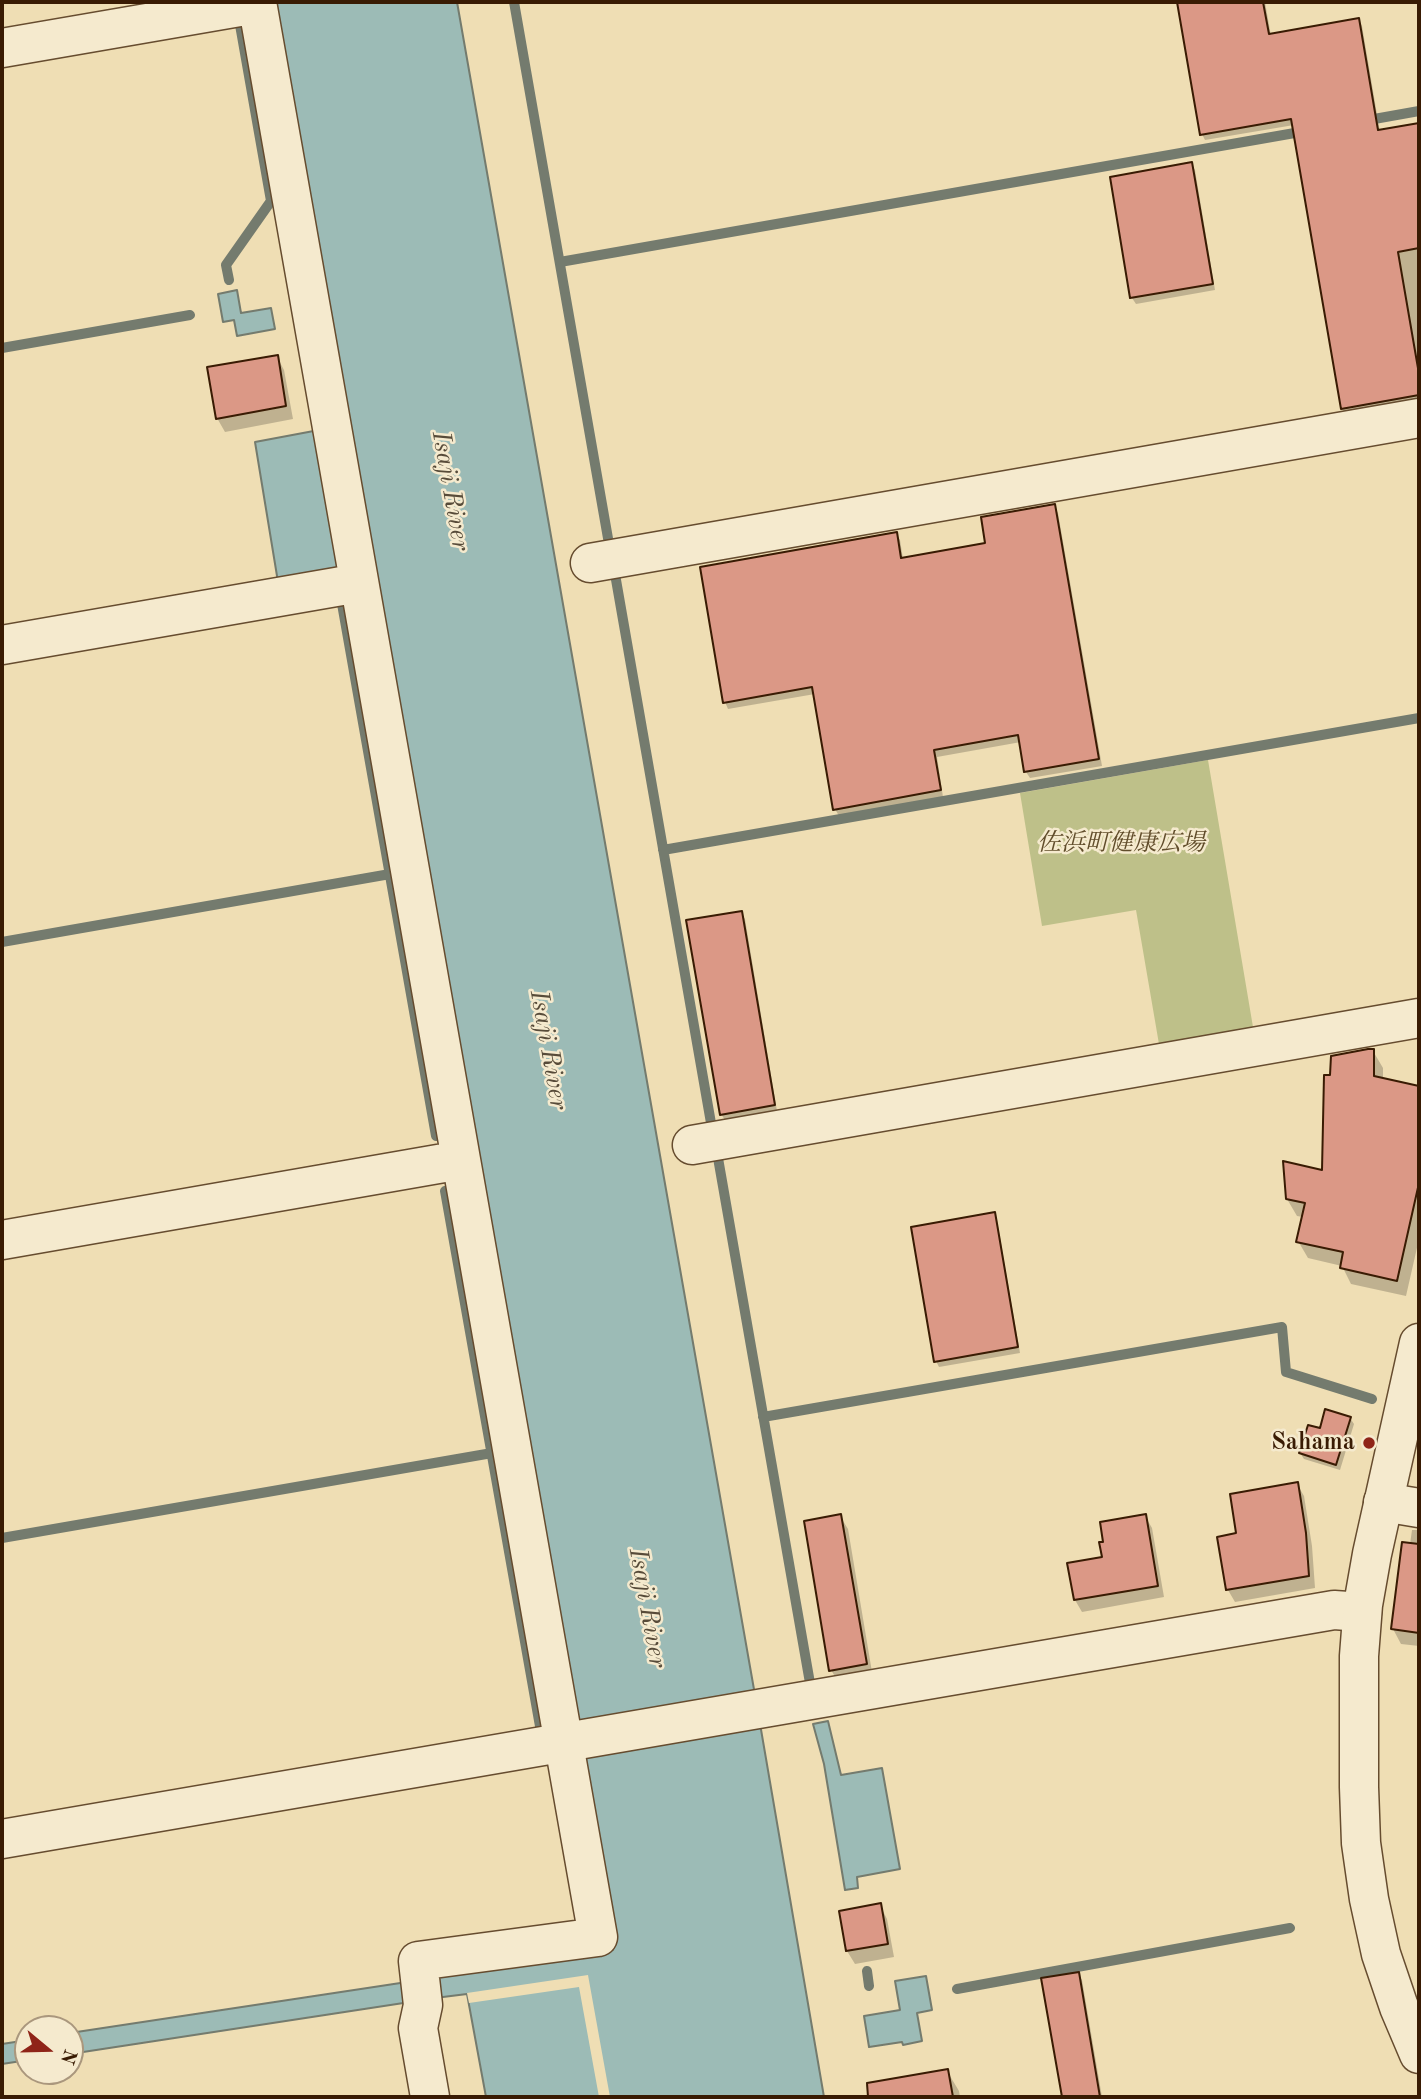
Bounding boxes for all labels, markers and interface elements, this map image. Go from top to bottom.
water label: Isaji River [424,429,476,553]
park label: 佐浜町健康広場 [1037,830,1205,858]
water label: Isaji River [522,988,574,1112]
place label: Sahama [1271,1429,1355,1457]
marker: Sahama [1361,1435,1377,1451]
water label: Isaji River [621,1546,673,1670]
north arrow [14,2015,84,2085]
text: N [56,2046,79,2066]

